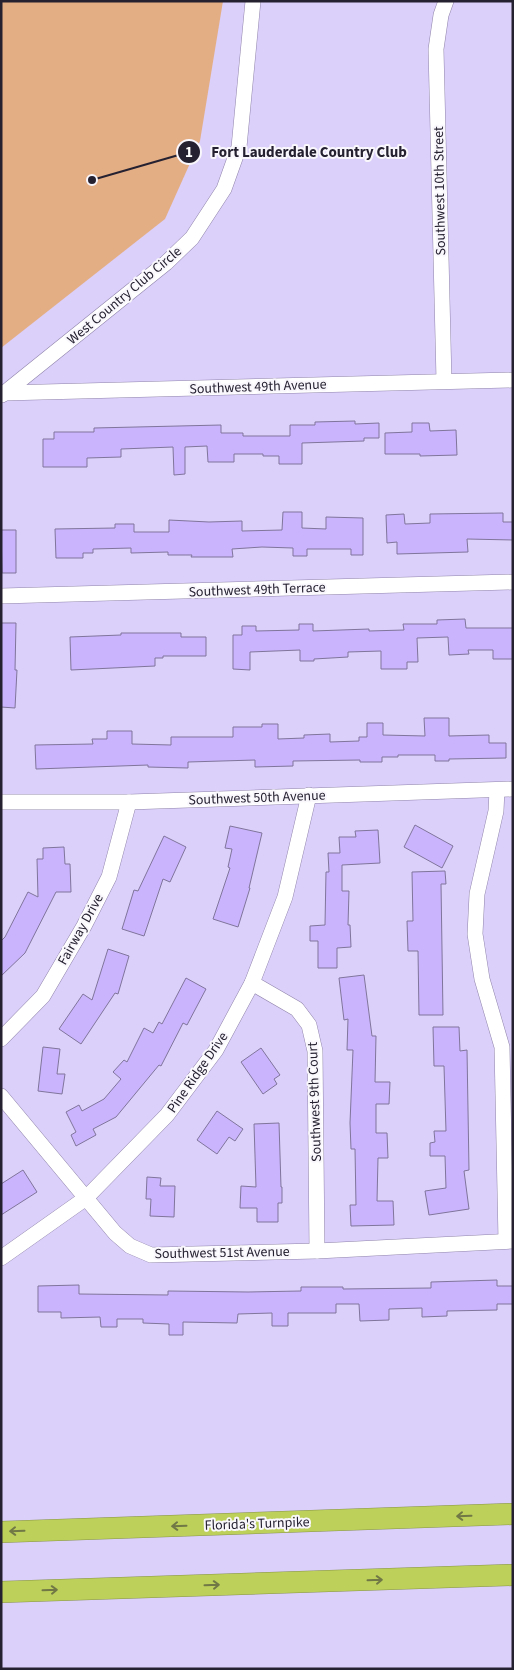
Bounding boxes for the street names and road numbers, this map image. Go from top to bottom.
street label: Southwest 10th Street [429,126,451,256]
street label: West Country Club Circle [63,242,186,350]
street label: Southwest 49th Avenue [189,375,327,399]
street label: Southwest 49th Terrace [188,578,326,602]
street label: Southwest 50th Avenue [188,786,326,810]
street label: Fairway Drive [53,890,109,969]
street label: Pine Ridge Drive [162,1028,233,1117]
street label: Southwest 9th Court [303,1041,327,1162]
street label: Southwest 51st Avenue [154,1242,290,1264]
street label: Florida's Turnpike [204,1512,310,1536]

